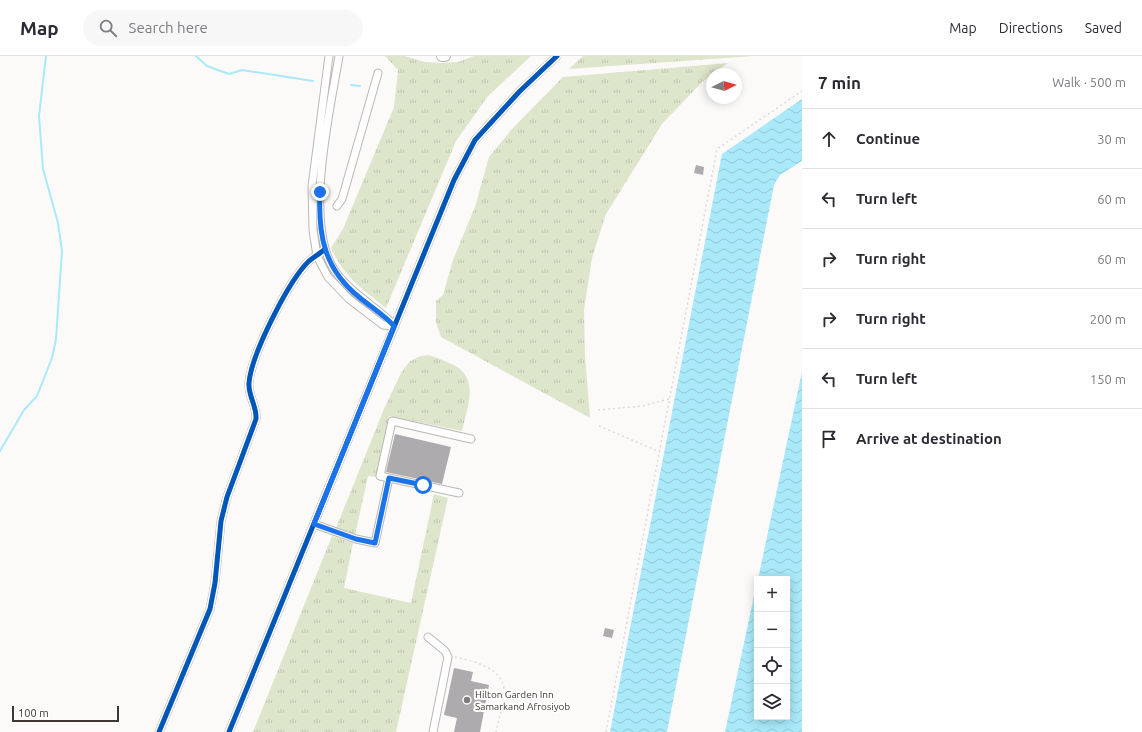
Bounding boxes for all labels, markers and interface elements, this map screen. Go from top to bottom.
search box [83,10,363,46]
text: Map [20,17,59,39]
icon: search [97,17,119,39]
text: Search here [129,19,208,36]
text: Map [949,20,977,36]
text: Directions [999,20,1063,36]
text: Saved [1085,20,1122,36]
north arrow [706,68,742,104]
text: 7 min [818,73,861,92]
text: Walk · 500 m [1052,75,1126,89]
icon: ahead [818,128,840,150]
text: Continue [856,130,920,147]
text: 30 m [1097,132,1126,146]
route end [311,183,329,201]
icon: left [818,188,840,210]
text: Turn left [856,190,917,207]
text: 60 m [1097,192,1126,206]
icon: right [818,248,840,270]
text: Turn right [856,250,926,267]
text: 60 m [1097,252,1126,266]
icon: right [818,308,840,330]
text: Turn right [856,310,926,327]
text: 200 m [1090,312,1126,326]
icon: left [818,368,840,390]
text: Turn left [856,370,917,387]
text: 150 m [1090,372,1126,386]
icon: arrive [818,428,840,450]
text: Arrive at destination [856,430,1002,447]
route start [414,476,432,494]
map controls [754,576,790,720]
button: + [754,576,790,612]
button: − [754,612,790,648]
button: locate [754,648,790,684]
button: layers [754,684,790,720]
place label: Hilton Garden Inn Samarkand Afrosiyob [475,689,570,712]
marker: Hilton Garden Inn Samarkand Afrosiyob [462,695,472,705]
scale bar [12,704,119,723]
text: 100 m [18,707,49,719]

